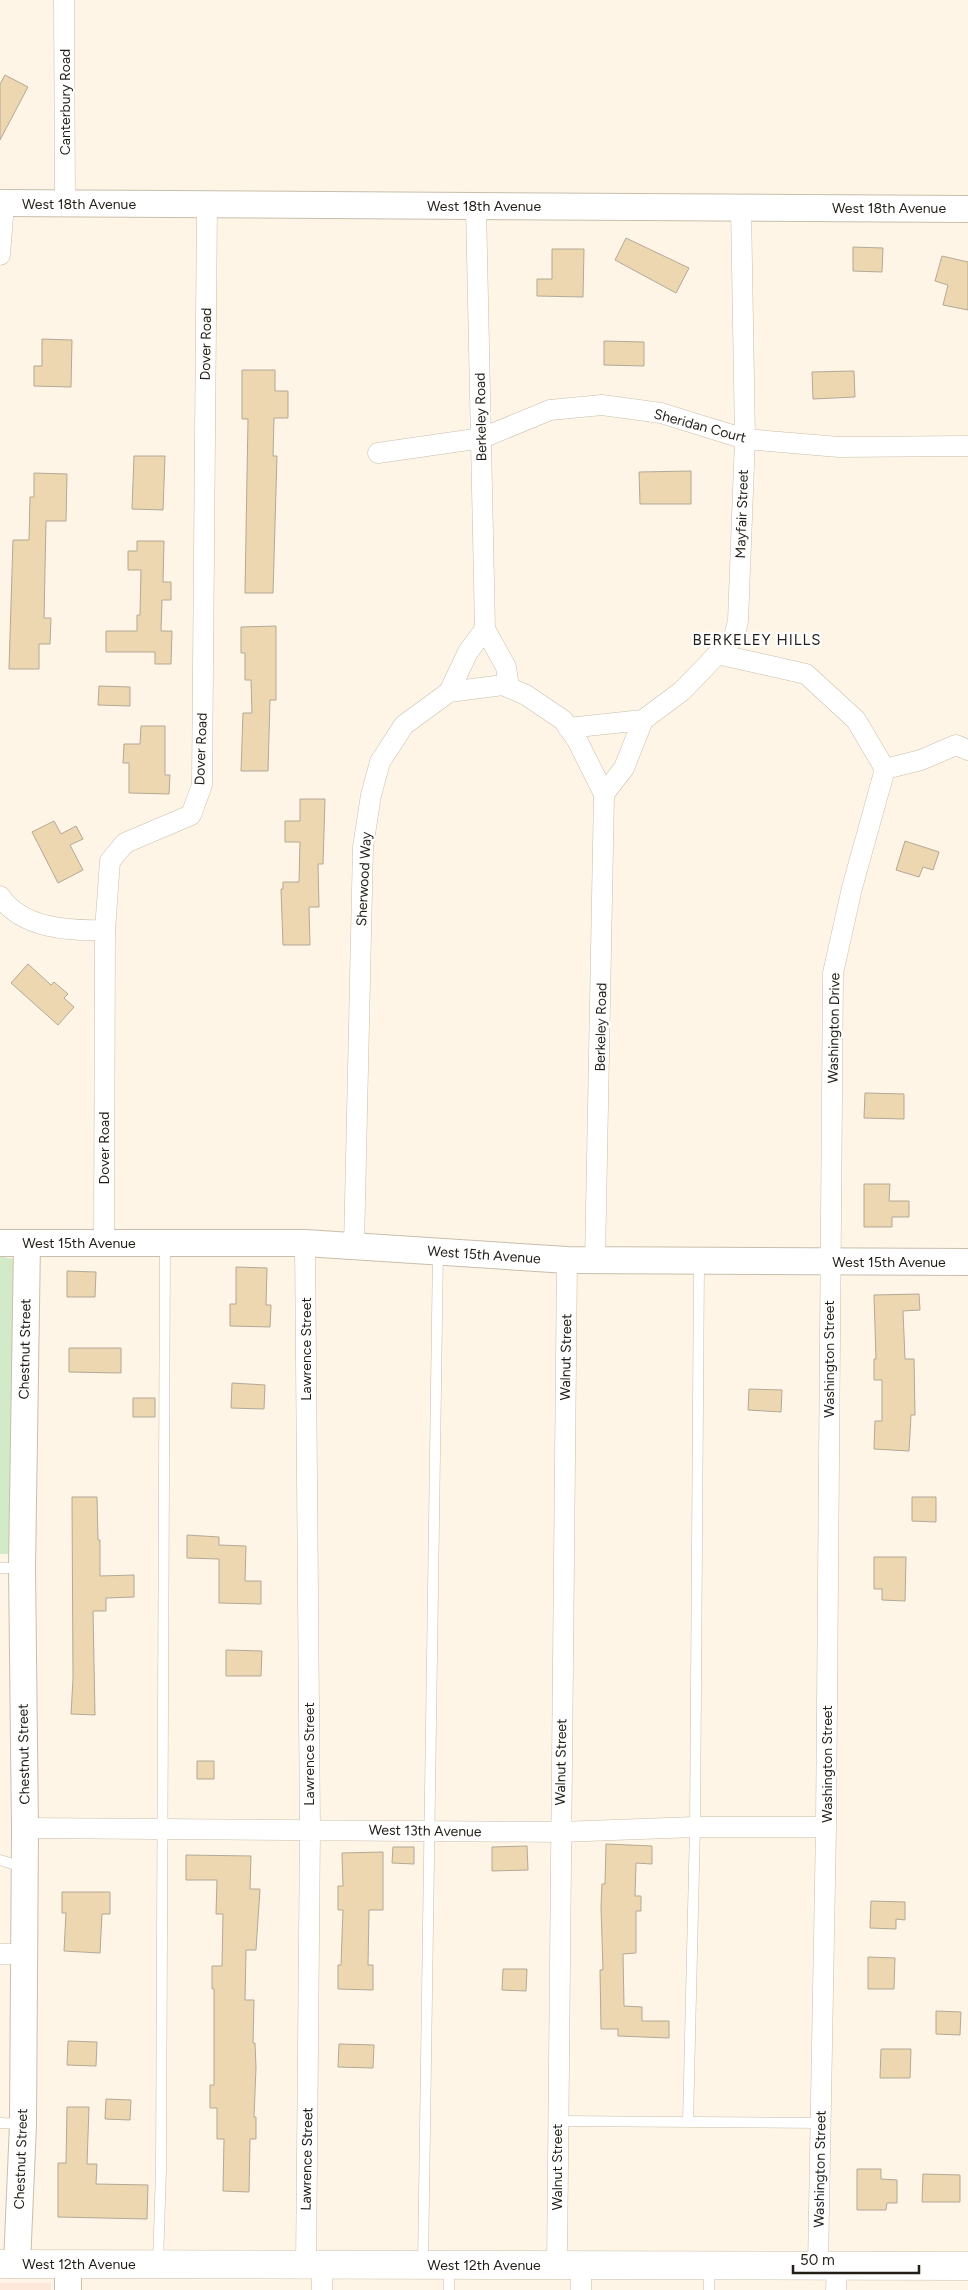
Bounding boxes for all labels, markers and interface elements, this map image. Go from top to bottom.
street label: Canterbury Road [57,49,74,155]
street label: West 18th Avenue [22,196,136,213]
street label: West 18th Avenue [427,198,541,215]
street label: West 18th Avenue [832,200,946,217]
street label: Dover Road [197,307,215,381]
street label: Berkeley Road [472,372,490,462]
street label: Sheridan Court [652,406,748,446]
street label: Mayfair Street [732,469,752,559]
district label: BERKELEY HILLS [692,631,822,649]
street label: Dover Road [191,712,211,786]
street label: Sherwood Way [353,831,375,927]
street label: Washington Drive [825,972,843,1083]
street label: Berkeley Road [592,982,610,1072]
street label: Dover Road [96,1112,113,1184]
street label: West 15th Avenue [22,1235,136,1252]
street label: West 15th Avenue [427,1243,542,1267]
street label: West 15th Avenue [832,1254,946,1271]
street label: Lawrence Street [298,1297,315,1401]
street label: Chestnut Street [16,1298,34,1400]
street label: Washington Street [821,1300,838,1418]
street label: Walnut Street [557,1314,575,1400]
street label: Lawrence Street [301,1702,318,1806]
street label: Chestnut Street [15,1703,33,1805]
street label: Washington Street [819,1705,836,1823]
street label: Walnut Street [552,1719,570,1805]
street label: West 13th Avenue [368,1822,482,1840]
street label: Lawrence Street [298,2107,316,2211]
street label: Chestnut Street [11,2108,31,2210]
street label: Washington Street [810,2110,830,2228]
street label: Walnut Street [549,2124,566,2210]
scale bar [793,2242,919,2274]
text: 50 m [800,2251,835,2269]
street label: West 12th Avenue [22,2256,136,2273]
street label: West 12th Avenue [427,2257,541,2274]

